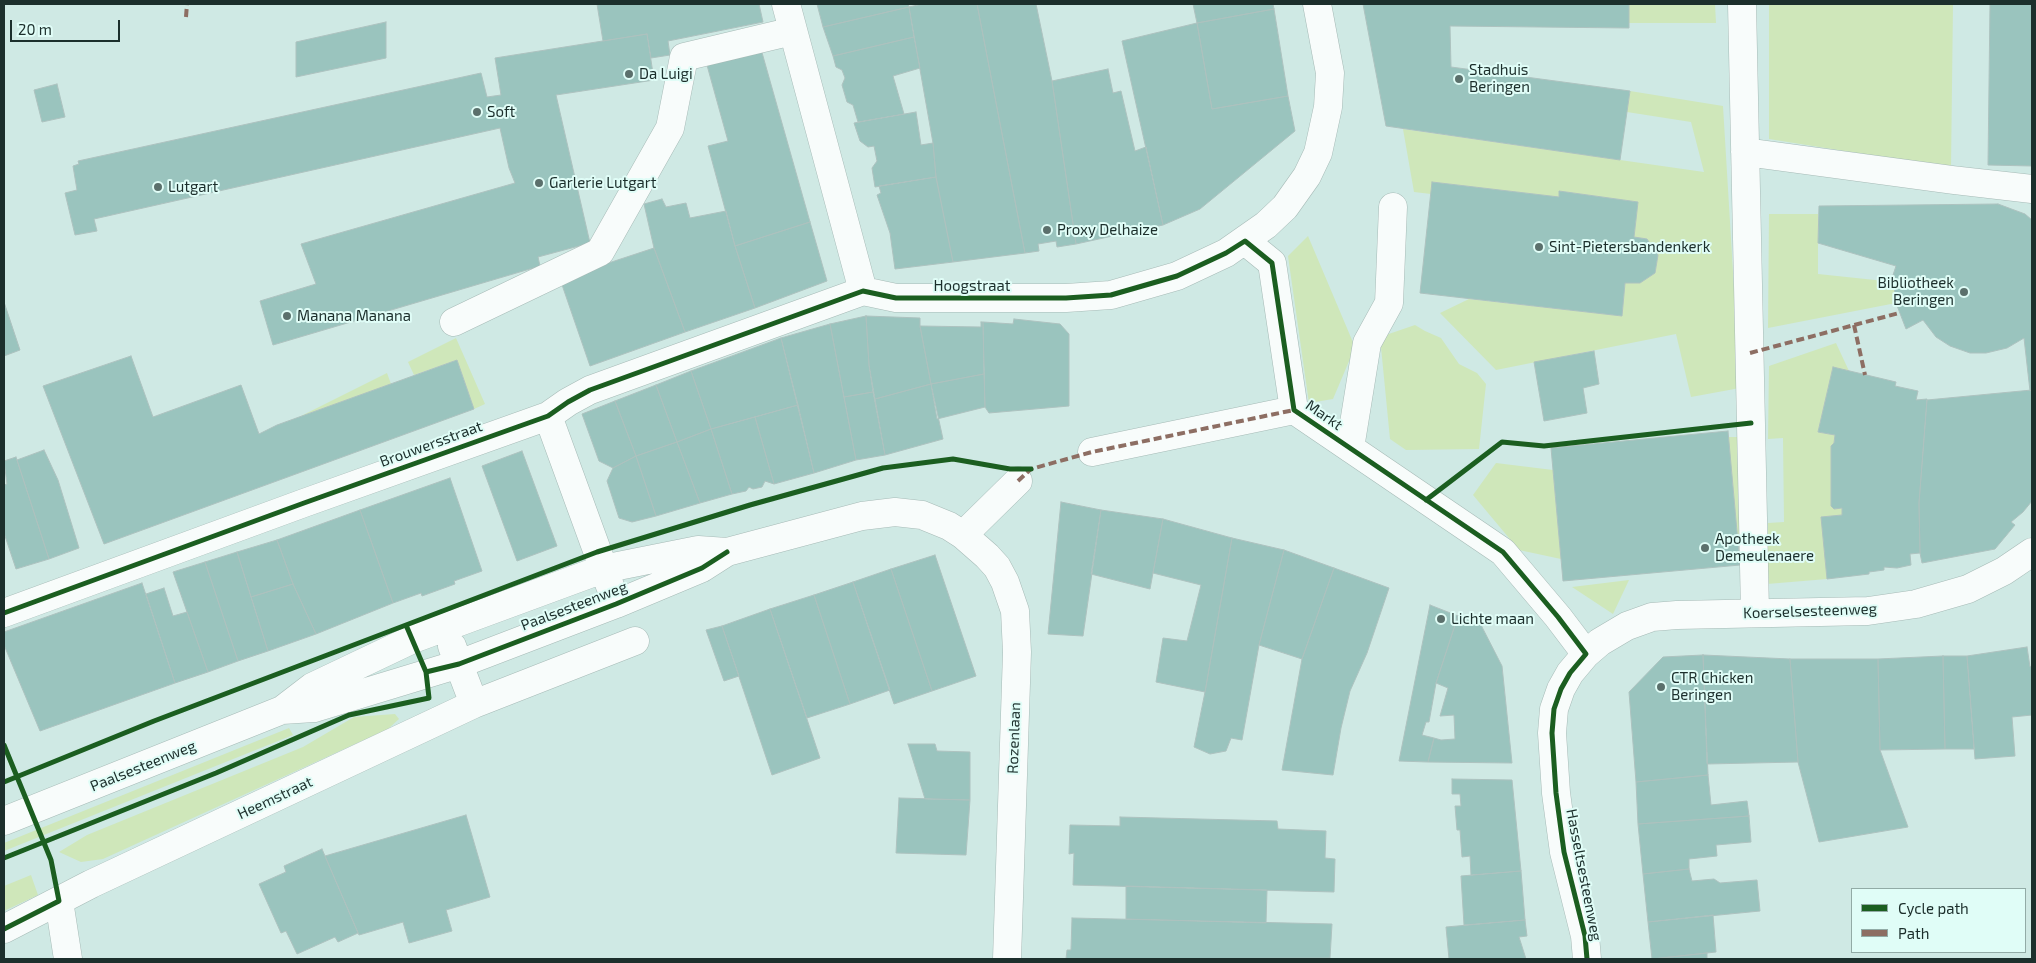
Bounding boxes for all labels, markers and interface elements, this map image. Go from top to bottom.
scale bar [12,10,122,42]
text: 20 m [18,20,52,38]
place label: Stadhuis Beringen [1469,61,1530,96]
place label: Da Luigi [639,65,693,83]
marker: Da Luigi [623,68,635,80]
marker: Stadhuis Beringen [1453,73,1465,85]
place label: Soft [487,103,515,121]
marker: Soft [471,106,483,118]
place label: Garlerie Lutgart [549,174,657,192]
marker: Garlerie Lutgart [533,177,545,189]
place label: Lutgart [168,178,218,196]
marker: Lutgart [152,181,164,193]
place label: Proxy Delhaize [1057,221,1158,239]
marker: Proxy Delhaize [1041,224,1053,236]
place label: Sint-Pietersbandenkerk [1549,238,1710,256]
marker: Sint-Pietersbandenkerk [1533,241,1545,253]
place label: Bibliotheek Beringen [1878,274,1954,309]
street label: Hoogstraat [934,277,1010,295]
marker: Bibliotheek Beringen [1958,286,1970,298]
place label: Manana Manana [297,307,411,325]
marker: Manana Manana [281,310,293,322]
street label: Markt [1302,396,1346,434]
street label: Brouwersstraat [377,417,485,471]
place label: Apotheek Demeulenaere [1715,530,1814,565]
marker: Apotheek Demeulenaere [1699,542,1711,554]
street label: Paalsesteenweg [518,577,630,635]
street label: Koerselsesteenweg [1743,600,1877,622]
place label: Lichte maan [1451,610,1534,628]
marker: Lichte maan [1435,613,1447,625]
place label: CTR Chicken Beringen [1671,669,1753,704]
marker: CTR Chicken Beringen [1655,681,1667,693]
street label: Rozenlaan [1004,702,1024,774]
street label: Paalsesteenweg [88,737,198,795]
street label: Heemstraat [235,773,315,823]
street label: Hasseltsesteenweg [1562,807,1606,943]
legend [1851,888,2026,953]
text: Cycle path [1898,899,1969,917]
text: Path [1898,924,1929,942]

